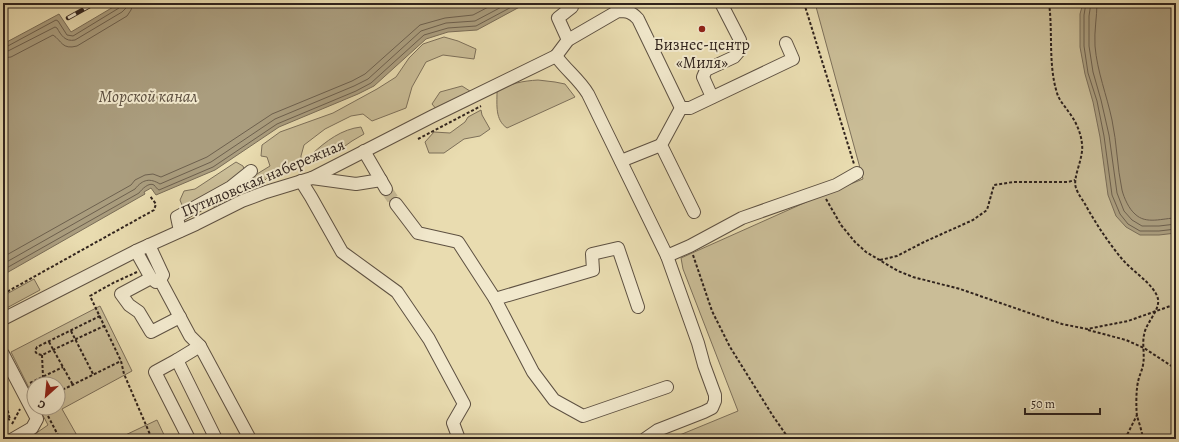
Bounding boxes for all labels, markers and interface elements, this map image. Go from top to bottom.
marker: Бизнес-центр «Миля» [697,24,707,34]
place label: Бизнес-центр «Миля» [654,34,750,74]
water label: Морской канал [99,85,198,108]
street label: Путиловская набережная [178,133,348,222]
north arrow [26,376,66,416]
scale bar [1025,390,1100,416]
text: С [35,396,48,413]
text: 50 m [1031,396,1055,412]

